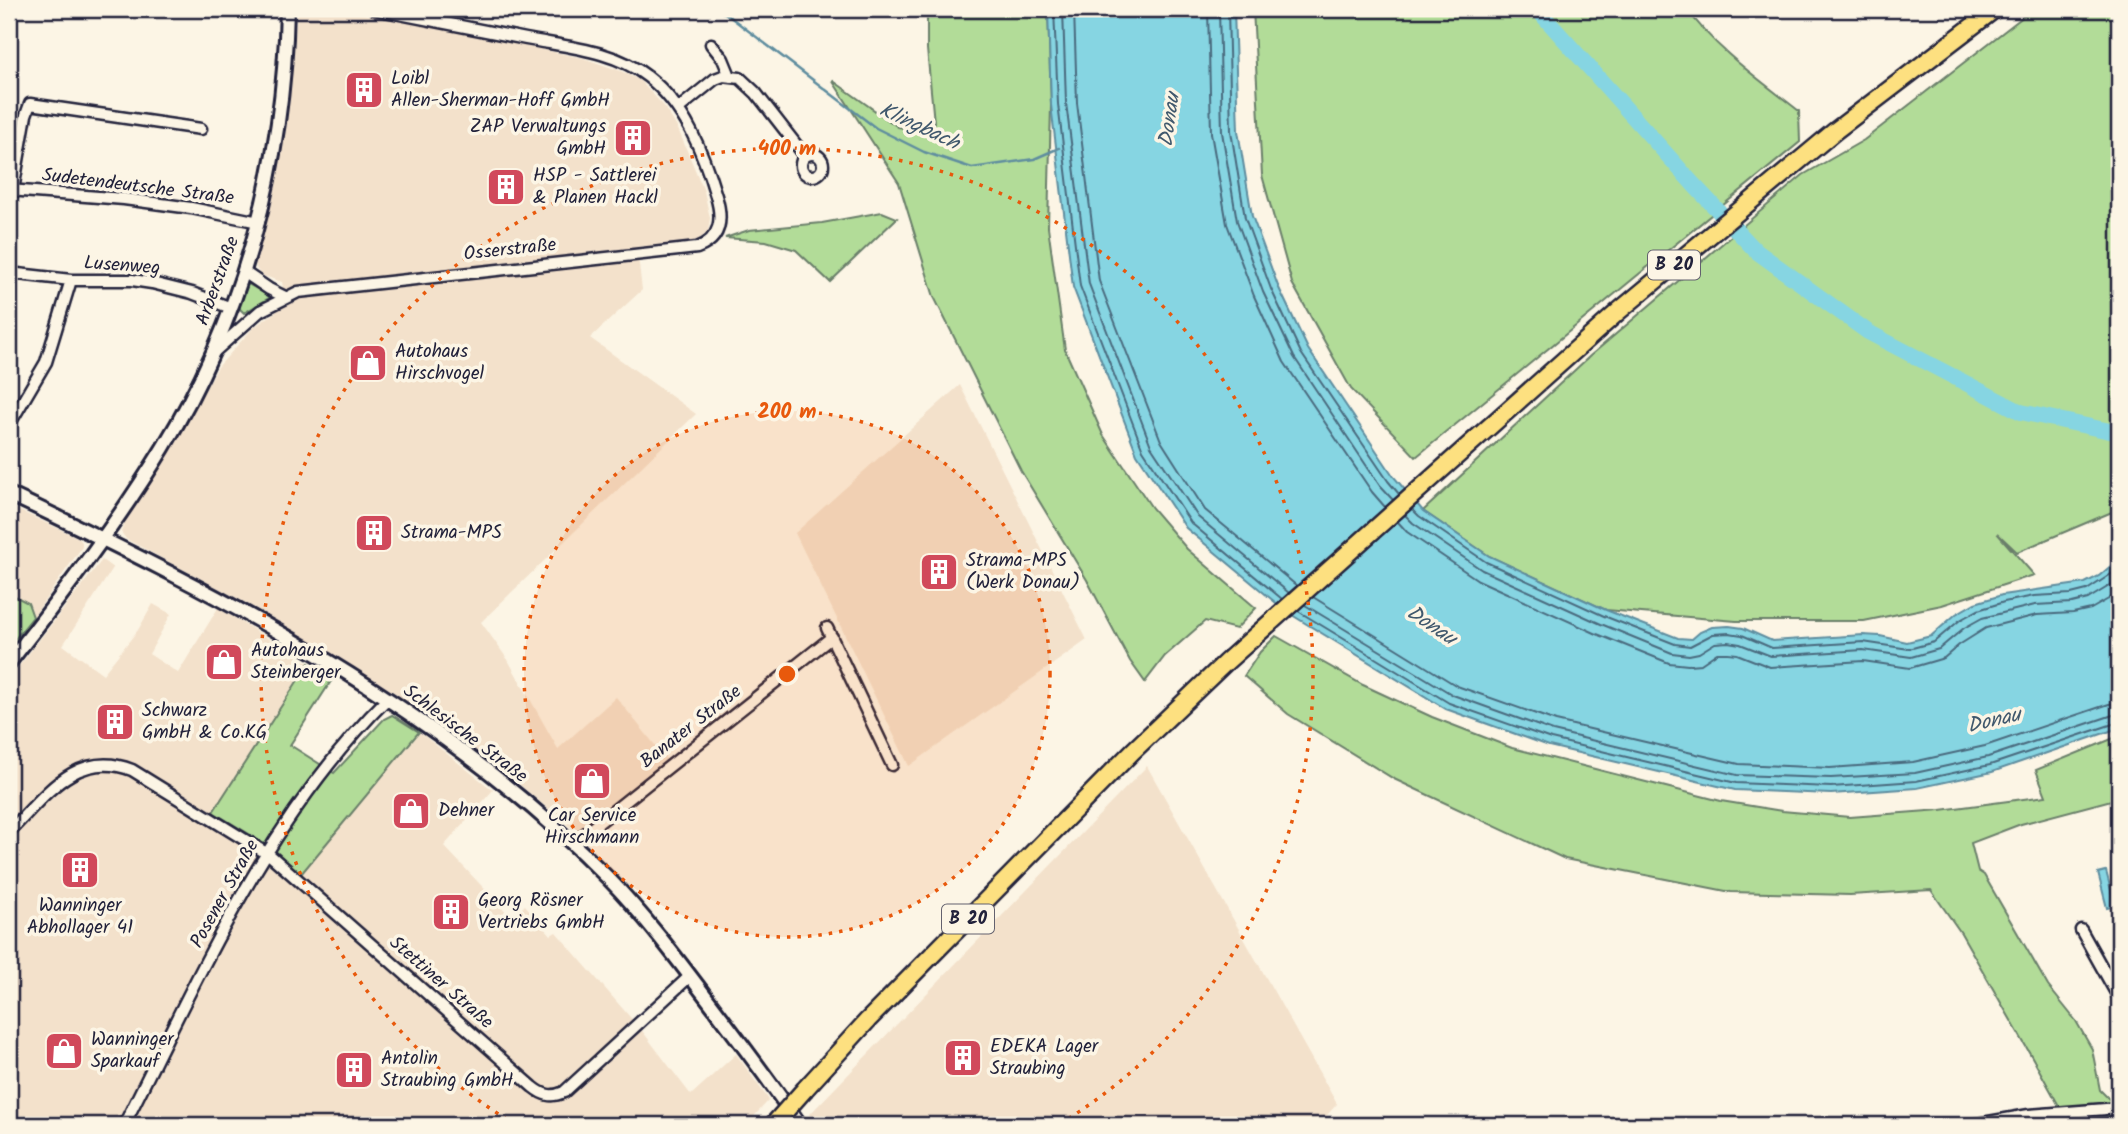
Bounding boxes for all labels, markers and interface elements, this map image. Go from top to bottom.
place label: Loibl Allen-Sherman-Hoff GmbH [391,64,610,116]
building icon: Loibl Allen-Sherman-Hoff GmbH [343,69,385,111]
water label: Donau [1150,88,1191,149]
water label: Klingbach [873,94,966,161]
place label: ZAP Verwaltungs GmbH [470,112,606,164]
building icon: ZAP Verwaltungs GmbH [612,117,654,159]
text: 400 m [758,133,816,166]
street label: Sudetendeutsche Straße [40,160,236,214]
place label: HSP - Sattlerei & Planen Hackl [533,161,658,213]
building icon: HSP - Sattlerei & Planen Hackl [485,166,527,208]
street label: Osserstraße [462,230,558,270]
street label: Arberstraße [188,232,248,330]
street label: Lusenweg [83,248,161,284]
road number: B 20 [1648,250,1700,279]
place label: Autohaus Hirschvogel [395,337,484,389]
shop icon: Autohaus Hirschvogel [347,342,389,384]
text: 200 m [757,396,817,429]
building icon: Strama-MPS [353,512,395,554]
place label: Strama-MPS [401,518,502,548]
place label: Strama-MPS (Werk Donau) [966,546,1080,598]
building icon: Strama-MPS (Werk Donau) [918,551,960,593]
water label: Donau [1399,597,1465,656]
place label: Autohaus Steinberger [251,636,342,688]
shop icon: Autohaus Steinberger [203,641,245,683]
centre of rings [775,662,799,686]
street label: Schlesische Straße [396,677,534,791]
street label: Banater Straße [634,677,749,776]
place label: Schwarz GmbH & Co.KG [142,696,267,748]
water label: Donau [1964,698,2027,743]
building icon: Schwarz GmbH & Co.KG [94,701,136,743]
shop icon: Car Service Hirschmann [571,760,613,802]
shop icon: Dehner [390,790,432,832]
place label: Dehner [438,796,496,826]
place label: Car Service Hirschmann [545,801,639,853]
street label: Posener Straße [183,834,268,954]
building icon: Wanninger Abhollager 41 [59,849,101,891]
place label: Georg Rösner Vertriebs GmbH [478,886,605,938]
place label: Wanninger Abhollager 41 [27,891,133,943]
building icon: Georg Rösner Vertriebs GmbH [430,891,472,933]
road number: B 20 [942,904,994,934]
street label: Stettiner Straße [382,929,500,1037]
place label: Wanninger Sparkauf [91,1025,175,1077]
shop icon: Wanninger Sparkauf [43,1030,85,1072]
place label: EDEKA Lager Straubing [990,1032,1100,1084]
building icon: EDEKA Lager Straubing [942,1037,984,1079]
place label: Antolin Straubing GmbH [381,1044,514,1096]
building icon: Antolin Straubing GmbH [333,1049,375,1091]

